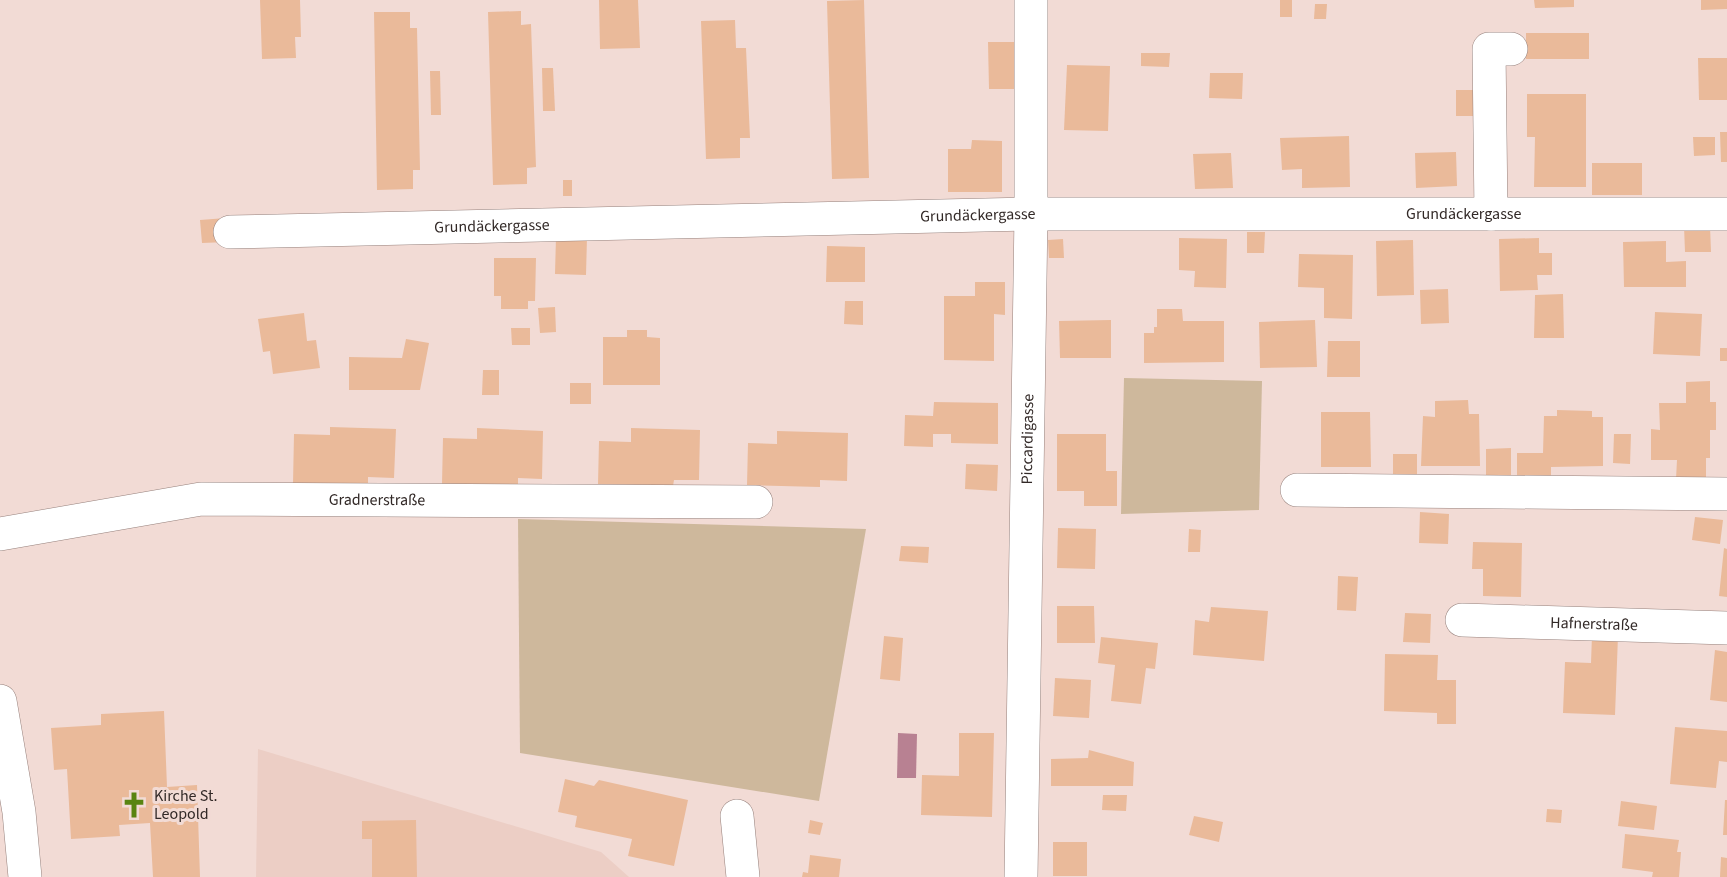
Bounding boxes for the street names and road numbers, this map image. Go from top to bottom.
street label: Grundäckergasse [920,203,1036,227]
street label: Grundäckergasse [1406,203,1522,225]
street label: Grundäckergasse [434,214,550,238]
street label: Piccardigasse [1016,393,1039,485]
street label: Gradnerstraße [329,489,425,511]
street label: Hafnerstraße [1550,612,1638,636]

